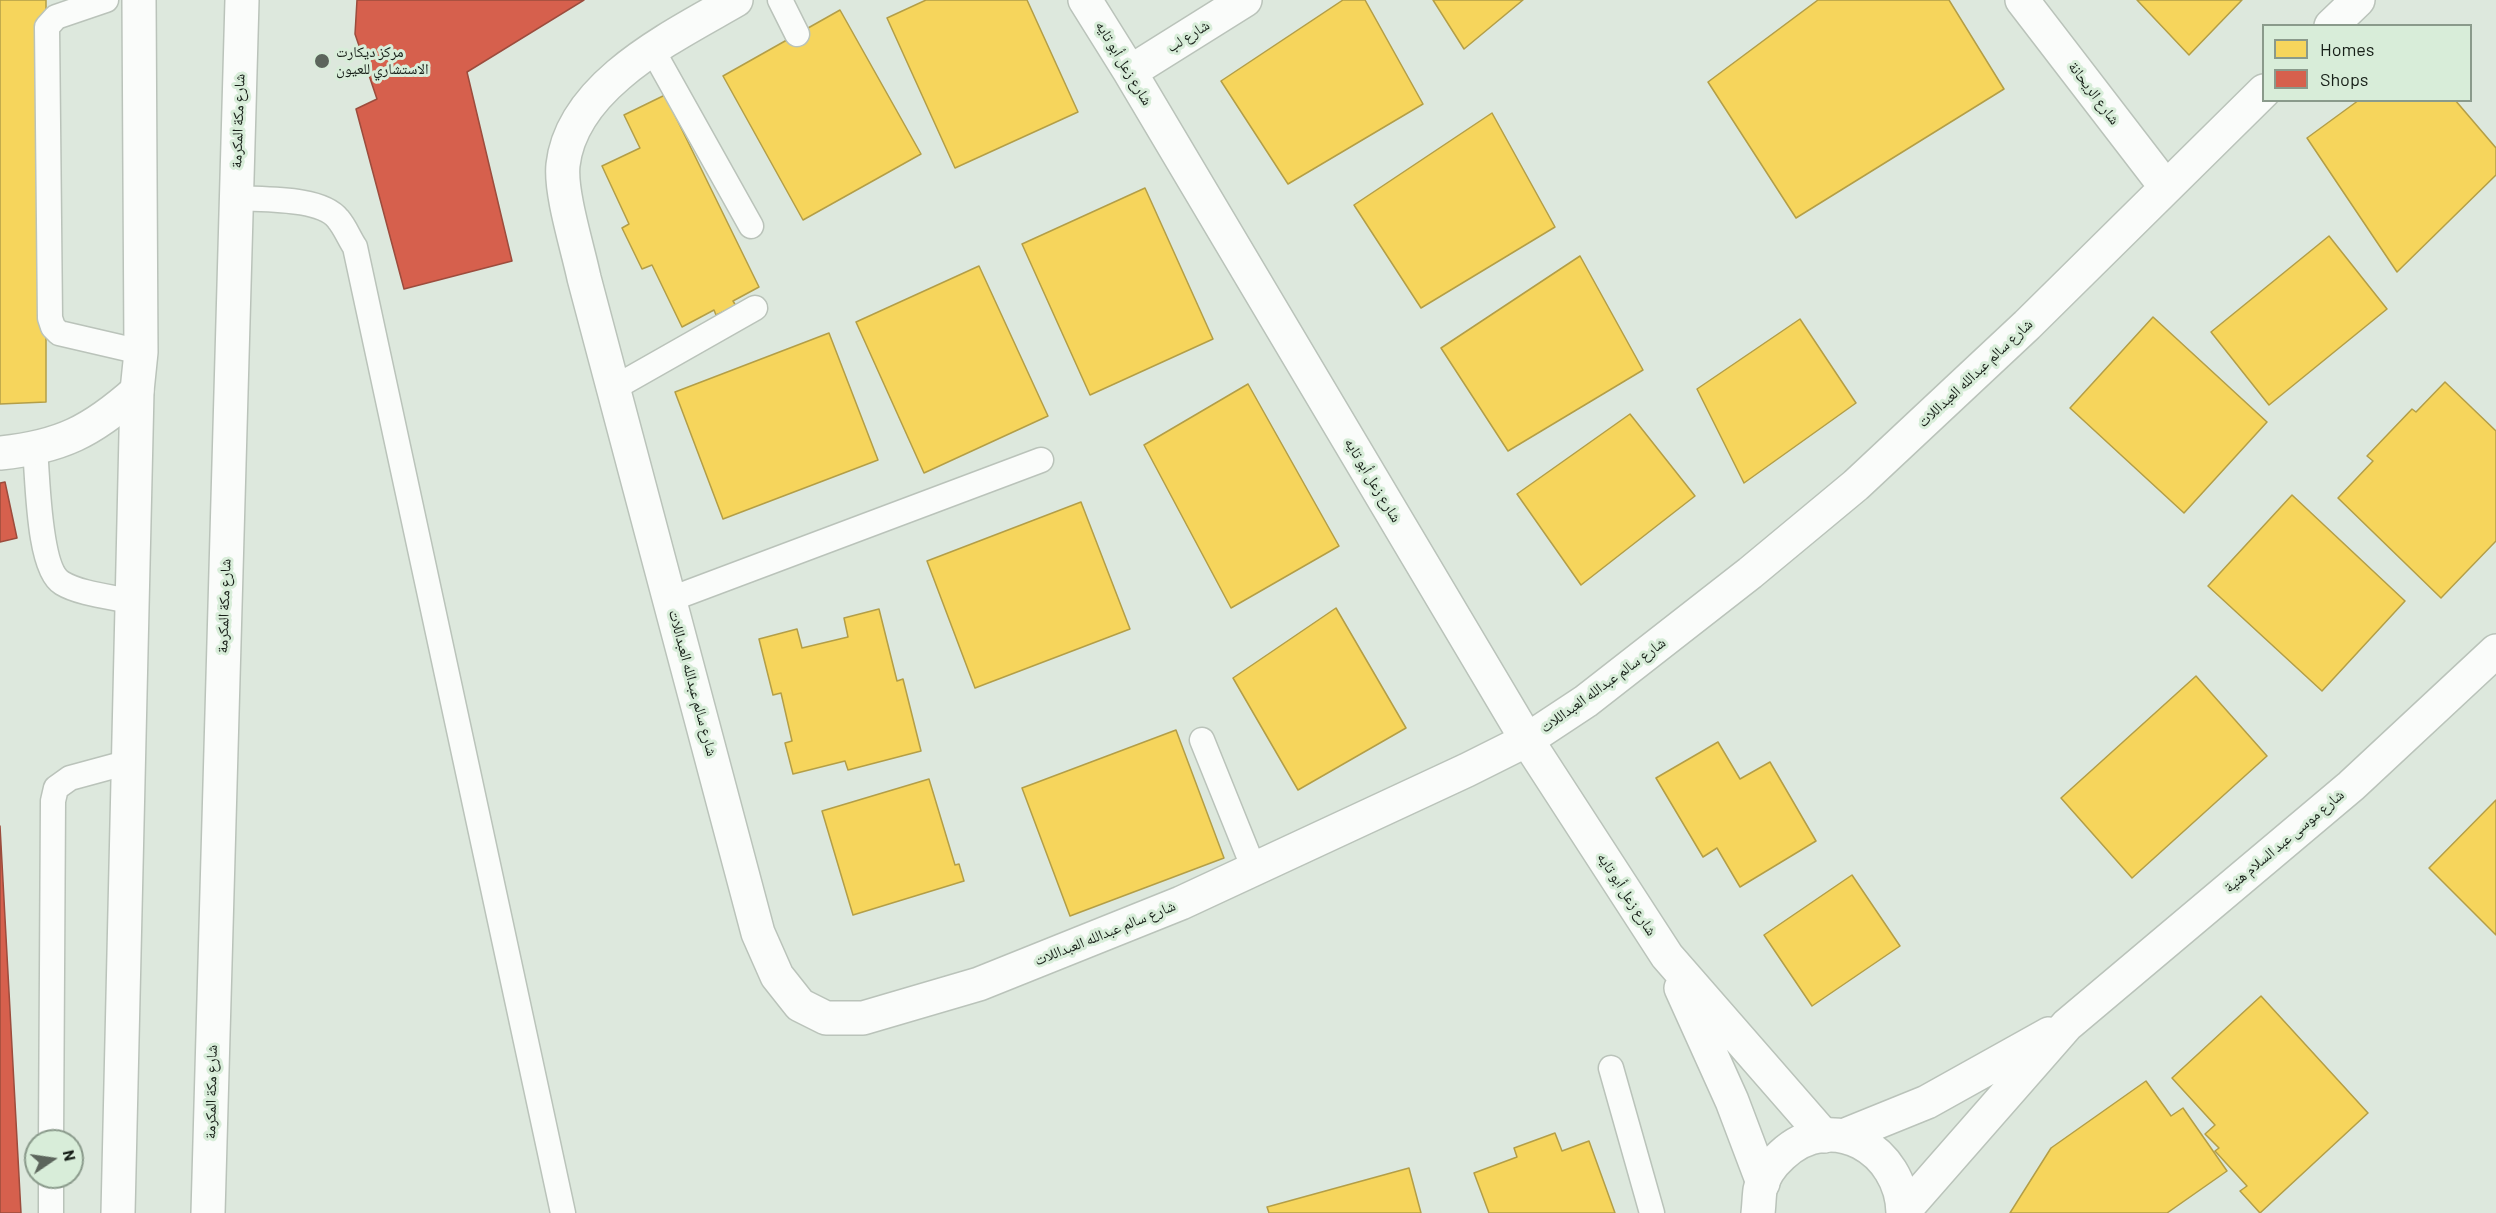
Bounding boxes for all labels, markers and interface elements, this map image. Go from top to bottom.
street label: شارع لب [1163,16,1213,56]
street label: شارع زعل أبو تايه [1092,18,1156,108]
legend [2262,24,2472,102]
text: Homes [2320,38,2374,60]
place label: مركز ديكارت الاستشاري للعيون [336,43,429,78]
marker: مركز ديكارت الاستشاري للعيون [313,52,331,70]
street label: شارع الريحانة [2064,58,2124,128]
text: Shops [2320,68,2369,90]
street label: شارع مكة المكرمة [227,73,249,169]
street label: شارع سالم عبدالله العبداللات [1914,315,2036,431]
street label: شارع زعل أبو تايه [1341,435,1405,525]
street label: شارع مكة المكرمة [213,558,235,654]
street label: شارع سالم عبدالله العبداللات [665,608,721,758]
street label: شارع سالم عبدالله العبداللات [1537,633,1669,737]
street label: شارع موسى عبد السلام هنية [2220,786,2348,896]
street label: شارع زعل أبو تايه [1593,849,1661,939]
street label: شارع سالم عبدالله العبداللات [1032,896,1178,970]
street label: شارع مكة المكرمة [201,1045,221,1139]
north arrow [24,1129,84,1189]
text: N [60,1148,81,1163]

